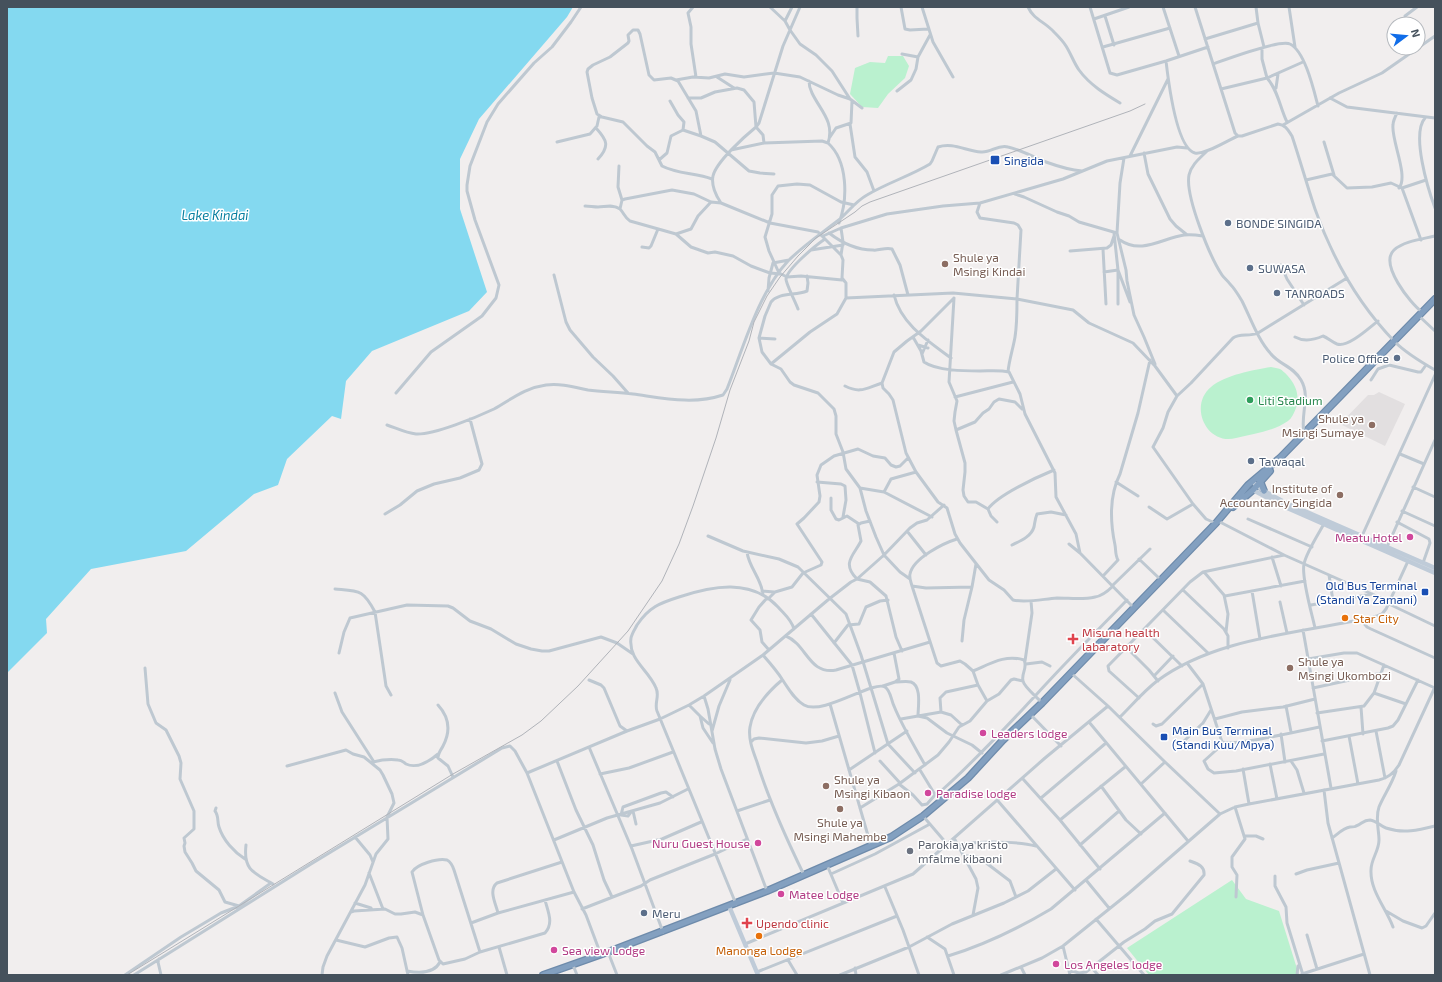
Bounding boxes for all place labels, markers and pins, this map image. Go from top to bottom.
place label: Singida [1004,153,1044,167]
marker: Singida [989,154,1001,166]
place label: BONDE SINGIDA [1236,216,1322,230]
marker: BONDE SINGIDA [1223,218,1233,228]
place label: Shule ya Msingi Kindai [953,250,1025,278]
marker: Shule ya Msingi Kindai [940,259,950,269]
place label: SUWASA [1258,261,1306,275]
marker: SUWASA [1245,263,1255,273]
place label: TANROADS [1285,286,1345,300]
marker: TANROADS [1272,288,1282,298]
place label: Police Office [1322,351,1389,365]
marker: Police Office [1392,353,1402,363]
place label: Liti Stadium [1258,393,1322,407]
marker: Liti Stadium [1245,395,1255,405]
place label: Shule ya Msingi Sumaye [1282,411,1364,439]
marker: Shule ya Msingi Sumaye [1367,420,1377,430]
place label: Tawaqal [1259,454,1305,468]
marker: Tawaqal [1246,456,1256,466]
place label: Institute of Accountancy Singida [1220,481,1332,509]
marker: Institute of Accountancy Singida [1335,490,1345,500]
place label: Meatu Hotel [1335,530,1402,544]
marker: Meatu Hotel [1405,532,1415,542]
place label: Old Bus Terminal (Standi Ya Zamani) [1316,578,1417,606]
marker: Old Bus Terminal (Standi Ya Zamani) [1420,587,1430,597]
place label: Star City [1353,611,1399,625]
marker: Star City [1340,613,1350,623]
place label: Misuna health labaratory [1082,625,1160,653]
marker: Misuna health labaratory [1067,633,1079,645]
place label: Shule ya Msingi Ukombozi [1298,654,1391,682]
marker: Shule ya Msingi Ukombozi [1285,663,1295,673]
place label: Main Bus Terminal (Standi Kuu/Mpya) [1172,723,1274,751]
place label: Leaders lodge [991,726,1067,740]
marker: Leaders lodge [978,728,988,738]
marker: Main Bus Terminal (Standi Kuu/Mpya) [1159,732,1169,742]
place label: Shule ya Msingi Kibaon [834,772,910,800]
marker: Shule ya Msingi Kibaon [821,781,831,791]
place label: Paradise lodge [936,786,1016,800]
marker: Paradise lodge [923,788,933,798]
marker: Shule ya Msingi Mahembe [835,804,845,814]
place label: Shule ya Msingi Mahembe [793,815,887,843]
place label: Nuru Guest House [652,836,750,850]
place label: Parokia ya kristo mfalme kibaoni [918,837,1008,865]
marker: Nuru Guest House [753,838,763,848]
marker: Parokia ya kristo mfalme kibaoni [905,846,915,856]
place label: Matee Lodge [789,887,859,901]
marker: Matee Lodge [776,889,786,899]
place label: Meru [652,906,681,920]
marker: Meru [639,908,649,918]
place label: Upendo clinic [756,916,829,930]
marker: Upendo clinic [741,917,753,929]
marker: Manonga Lodge [754,931,764,941]
place label: Sea view Lodge [562,943,645,957]
place label: Manonga Lodge [716,943,802,957]
marker: Sea view Lodge [549,945,559,955]
place label: Los Angeles lodge [1064,957,1162,971]
marker: Los Angeles lodge [1051,959,1061,969]

